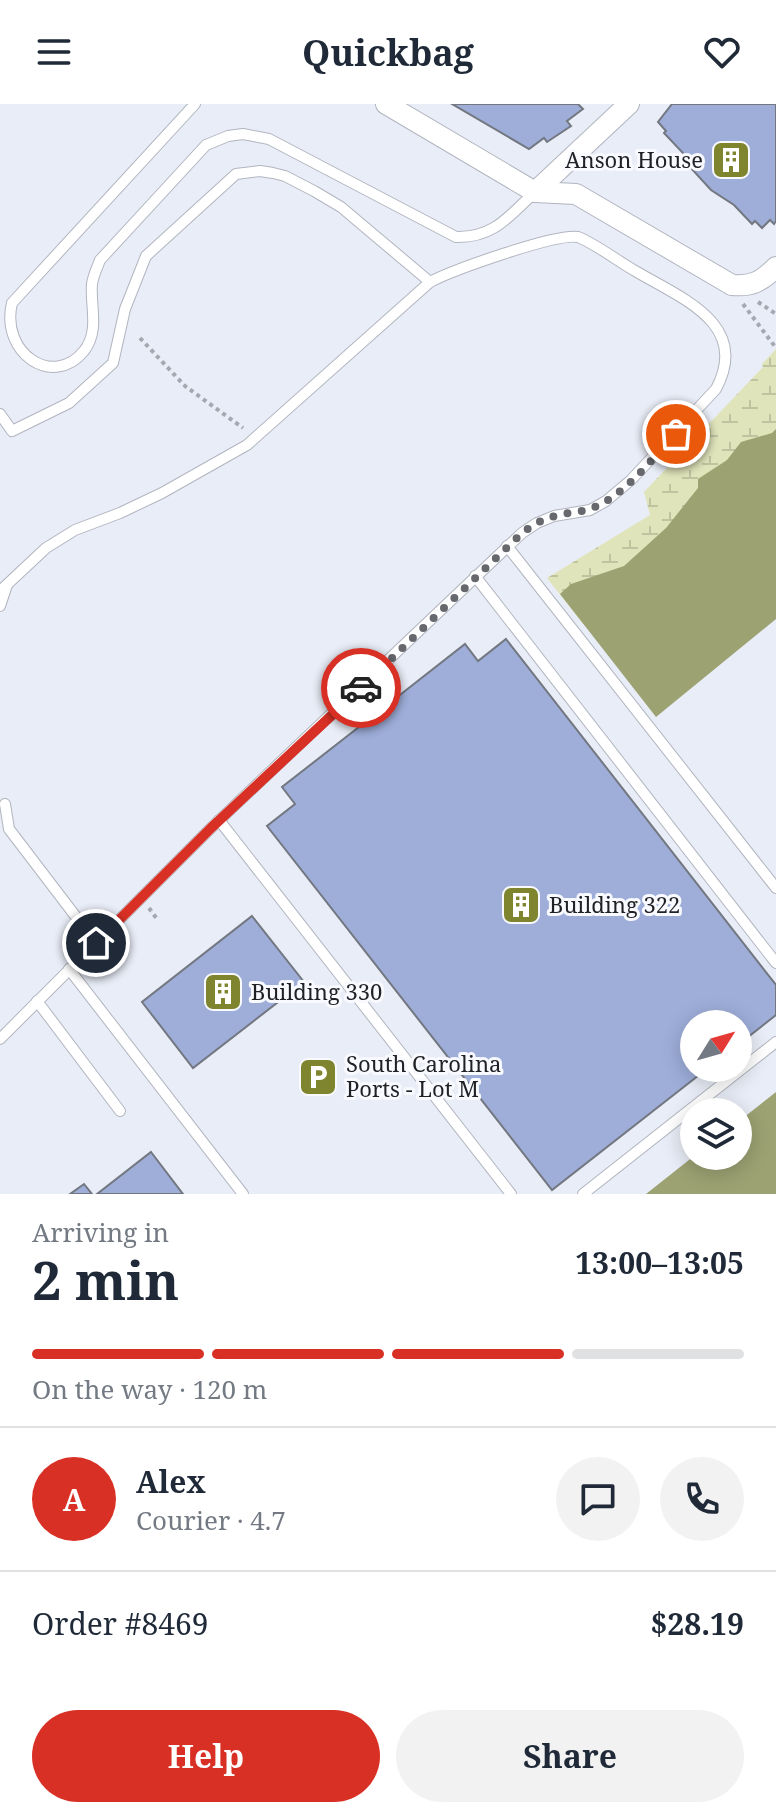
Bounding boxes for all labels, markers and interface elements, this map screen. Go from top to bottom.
text: Quickbag [302,28,474,77]
icon: menu [32,30,76,74]
icon: heart [700,30,744,74]
building icon: Anson House [710,139,752,181]
place label: Anson House [565,144,703,174]
pin [642,400,710,468]
icon: bag [654,412,698,456]
courier [321,648,401,728]
icon: car [339,666,383,710]
building icon: Building 322 [500,884,542,926]
place label: Building 322 [549,889,680,919]
pin [62,909,130,977]
icon: home [74,921,118,965]
building icon: Building 330 [202,971,244,1013]
place label: Building 330 [251,976,382,1006]
north arrow [680,1010,752,1082]
map controls [680,1010,752,1170]
place label: South Carolina Ports - Lot M [346,1048,501,1103]
parking icon: South Carolina Ports - Lot M [297,1056,339,1098]
button: layers [680,1098,752,1170]
text: Arriving in [32,1214,169,1250]
text: 13:00–13:05 [575,1242,744,1283]
text: 2 min [32,1244,179,1315]
text: On the way · 120 m [32,1371,267,1407]
button: chat [556,1457,640,1541]
button: phone [660,1457,744,1541]
text: Alex [136,1461,206,1502]
text: A [63,1479,85,1520]
text: Courier · 4.7 [136,1502,286,1538]
text: Order #8469 [32,1603,209,1644]
text: $28.19 [650,1603,744,1644]
button: Help [32,1710,380,1802]
button: Share [396,1710,744,1802]

